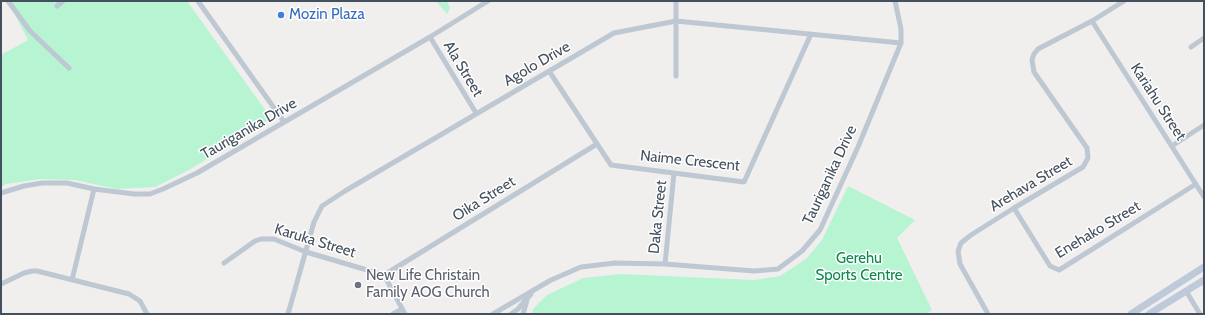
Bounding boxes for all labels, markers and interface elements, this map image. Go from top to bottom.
place label: Mozin Plaza [289,6,365,24]
marker: Mozin Plaza [276,10,286,20]
street label: Ala Street [439,38,487,100]
street label: Agolo Drive [501,38,573,90]
street label: Kariahu Street [1126,60,1190,144]
street label: Tauriganika Drive [198,94,300,164]
street label: Tauriganika Drive [799,123,861,227]
street label: Naime Crescent [639,147,741,175]
street label: Arehava Street [987,152,1075,216]
street label: Oika Street [449,173,519,225]
street label: Daka Street [645,179,671,255]
street label: Enehako Street [1052,198,1144,262]
street label: Karuka Street [272,220,358,262]
park label: Gerehu Sports Centre [816,250,902,285]
place label: New Life Christain Family AOG Church [366,267,490,302]
marker: New Life Christain Family AOG Church [353,280,363,290]

